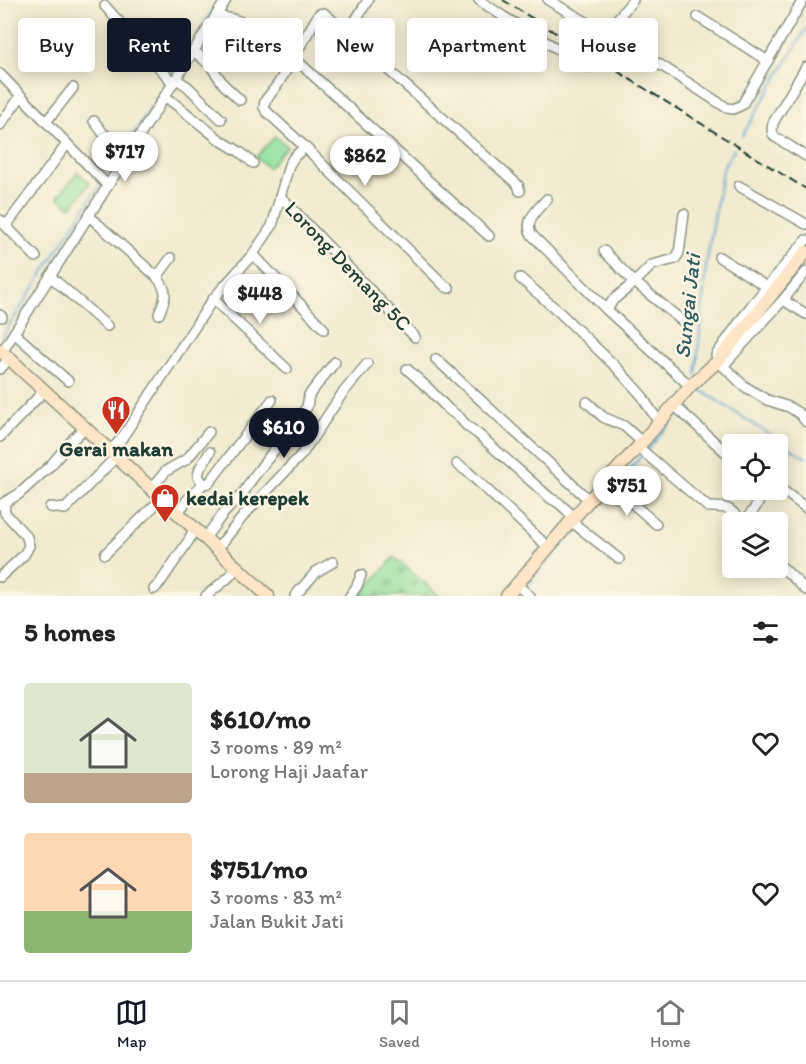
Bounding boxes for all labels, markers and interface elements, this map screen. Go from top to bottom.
chip: Buy [18,18,95,72]
chip: Rent [107,18,191,72]
chip: Filters [203,18,303,72]
chip: New [315,18,395,72]
chip: Apartment [407,18,547,72]
chip: House [559,18,658,72]
pin: $717 [89,132,161,183]
pin: $862 [329,136,401,187]
text: $717 [105,139,145,163]
text: $862 [344,143,386,167]
street label: Lorong Demang 5C [280,195,417,336]
water label: Sungai Jati [669,250,707,360]
pin: $448 [224,274,296,325]
text: $448 [237,281,283,305]
restaurant icon: Gerai makan [100,394,132,436]
pin: $610 [248,408,320,459]
text: $610 [263,415,305,439]
map controls [722,434,788,578]
button: locate [722,434,788,500]
place label: Gerai makan [59,436,173,461]
pin: $751 [591,466,663,517]
text: $751 [607,473,647,497]
shop icon: kedai kerepek [149,482,181,524]
place label: kedai kerepek [186,485,310,511]
button: layers [722,512,788,578]
text: 5 homes [24,616,116,648]
icon: filters [749,616,782,649]
text: $610/mo [210,703,311,735]
icon: home [72,707,144,779]
icon: heart [749,727,782,760]
text: 3 rooms · 89 m² [210,735,342,759]
text: Lorong Haji Jaafar [210,759,368,783]
text: $751/mo [210,853,308,885]
icon: home [72,857,144,929]
icon: heart [749,877,782,910]
text: 3 rooms · 83 m² [210,885,342,909]
text: Jalan Bukit Jati [210,909,344,933]
tab: Map [115,996,148,1051]
tab: Saved [379,996,420,1051]
tab: Home [650,996,691,1051]

